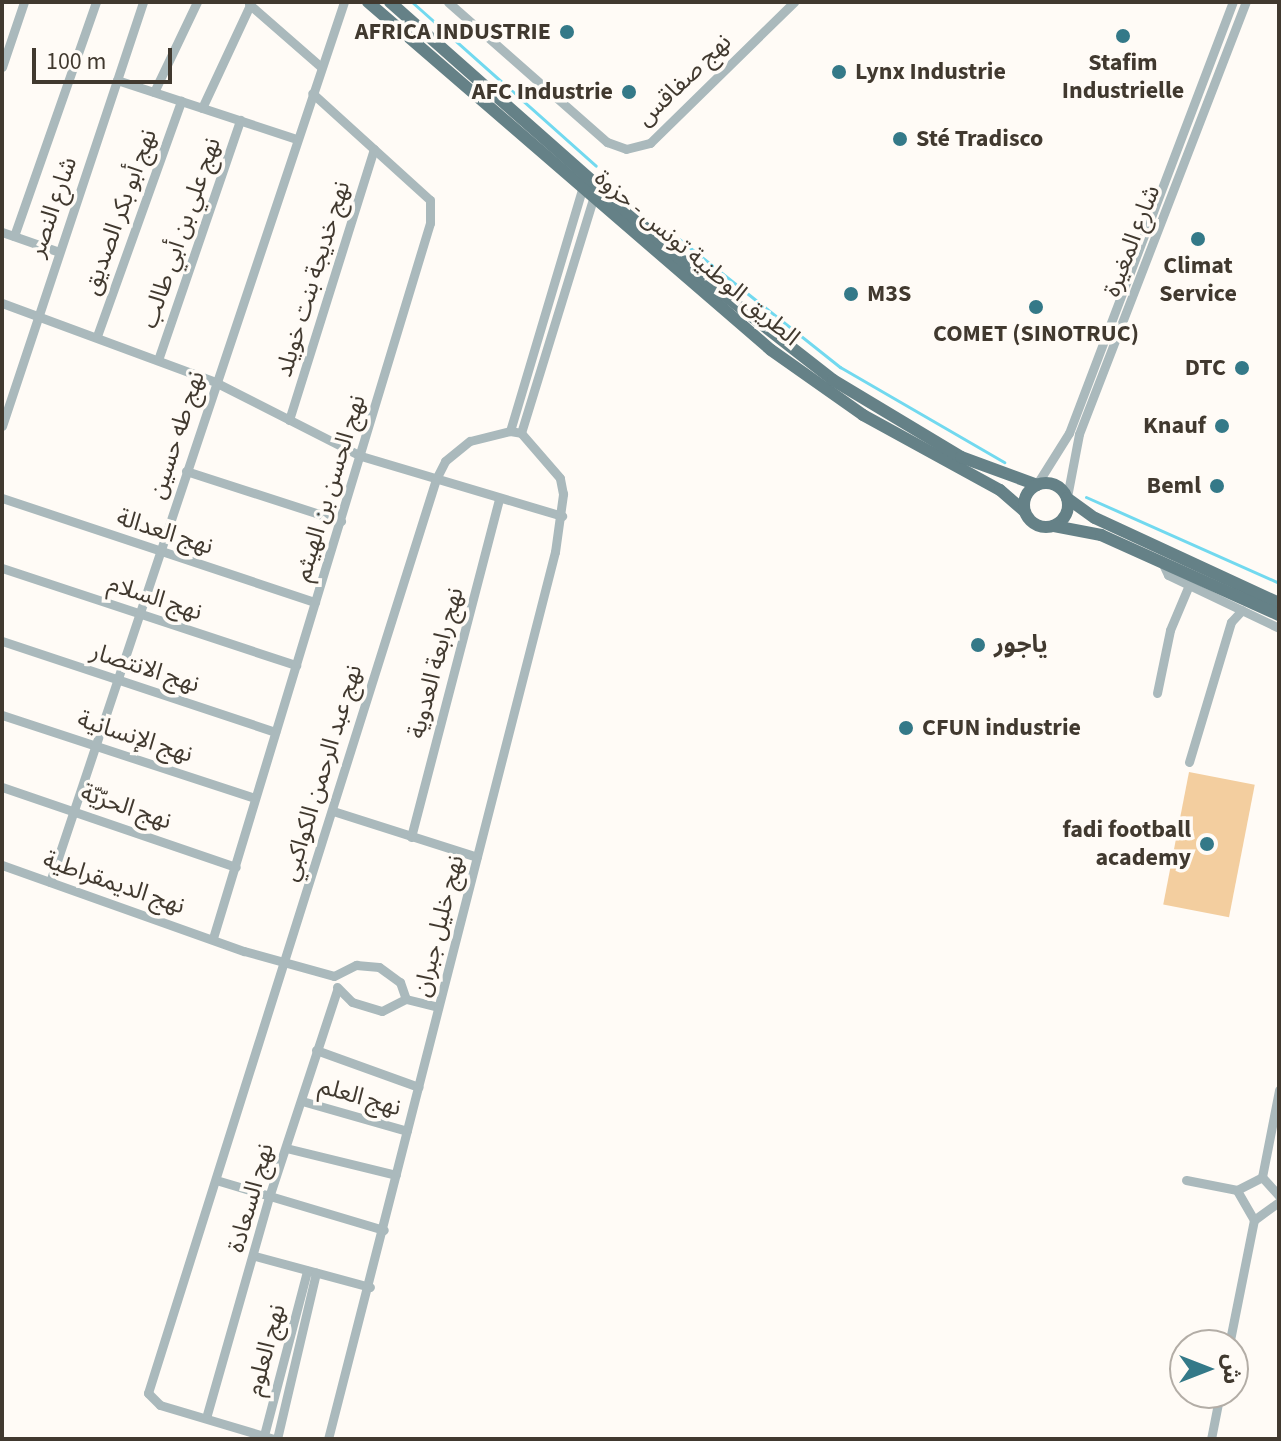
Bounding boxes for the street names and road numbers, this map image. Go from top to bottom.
street label: نهج صفاقس [631,28,737,132]
street label: نهج أبو بكر الصديق [77,125,163,299]
street label: نهج علي بن أبي طالب [135,134,227,332]
street label: شارع النصر [22,153,84,261]
street label: الطريق الوطنية تونس - حزوة [589,164,805,352]
street label: نهج خديجة بنت خويلد [270,178,356,380]
street label: شارع المغيرة [1098,181,1166,301]
street label: نهج طه حسين [143,367,211,503]
street label: نهج الحسن بن الهيثم [288,391,372,585]
street label: نهج العدالة [113,503,217,561]
street label: نهج السلام [104,569,206,627]
street label: نهج رابعة العدوية [402,584,470,742]
street label: نهج الانتصار [87,637,203,699]
street label: نهج عبد الرحمن الكواكبي [275,661,369,885]
street label: نهج الإنسانية [74,705,196,769]
street label: نهج الحرّيّة [77,778,175,836]
street label: نهج الديمقراطية [39,845,189,921]
street label: نهج خليل جبران [407,852,471,1000]
street label: نهج العلم [316,1072,404,1122]
street label: نهج السعادة [222,1140,280,1256]
street label: نهج العلوم [240,1301,292,1399]

